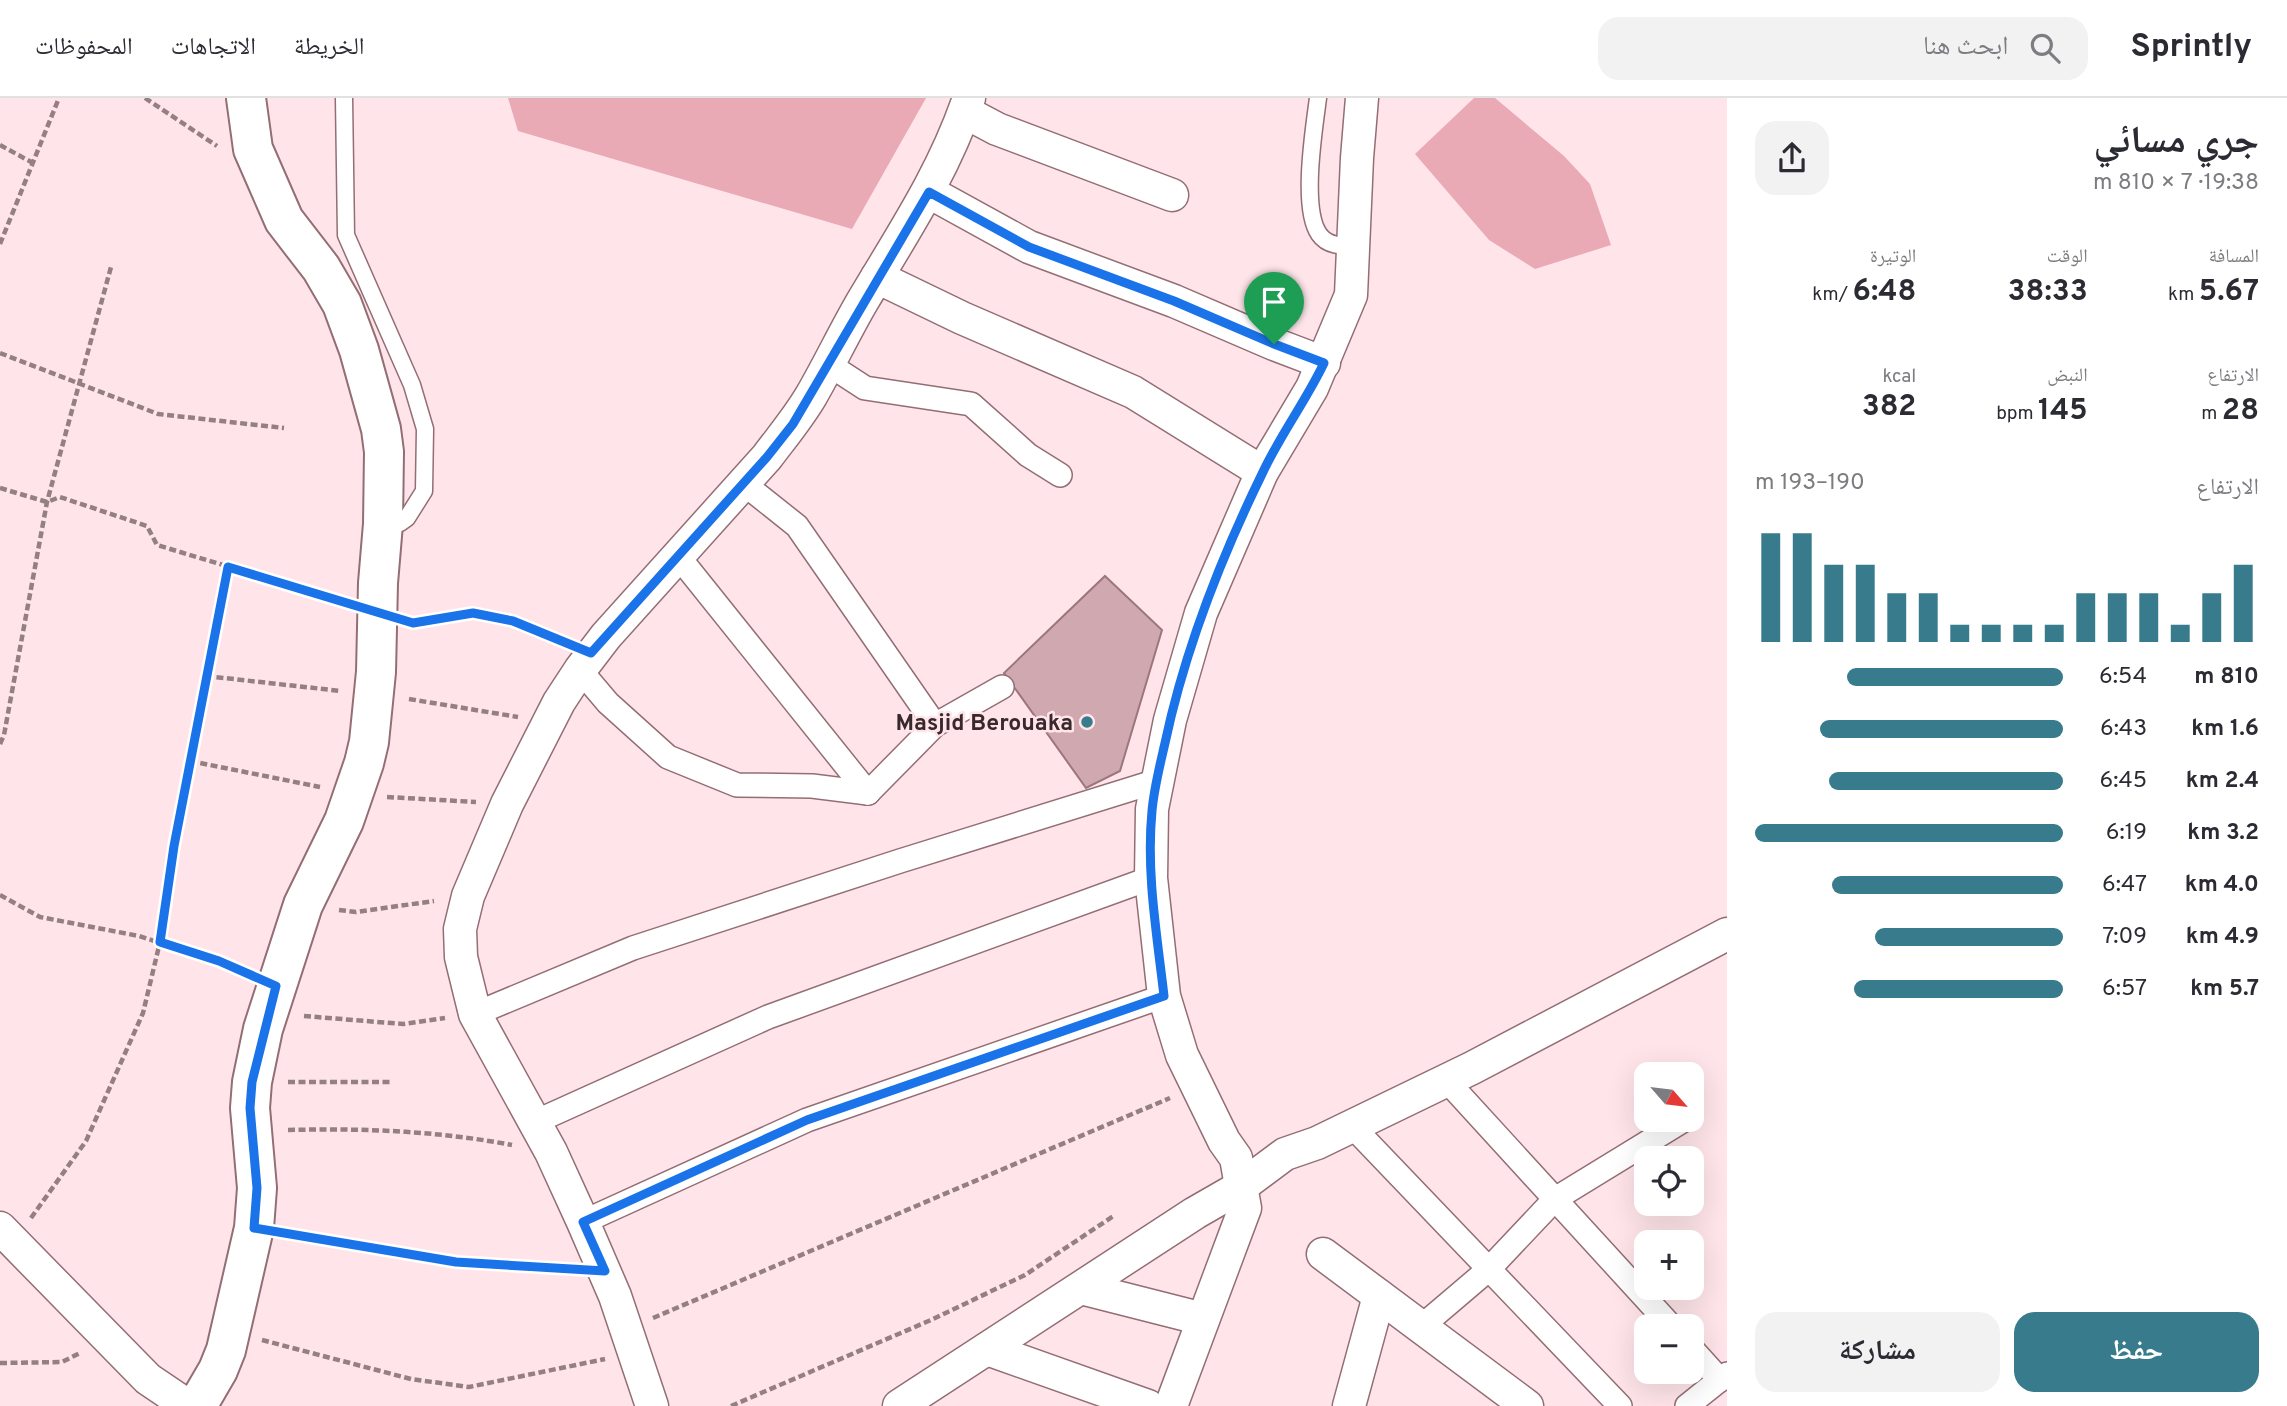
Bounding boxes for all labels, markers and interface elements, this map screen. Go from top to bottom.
search box [1598,17,2088,80]
text: Sprintly [2130,27,2252,69]
icon: search [2026,29,2064,67]
text: ابحث هنا [1923,31,2008,64]
text: المحفوظات [35,33,133,63]
text: الاتجاهات [171,33,256,63]
text: الخريطة [294,33,365,63]
text: جري مسائي [2094,118,2259,167]
button: share [1755,121,1829,195]
text: 19:38 · 7 × 810 m [2093,169,2259,198]
text: الوتيرة [1870,245,1916,269]
text: الوقت [2047,245,2088,269]
text: المسافة [2209,245,2259,269]
pin [1244,272,1304,344]
text: 6:48 [1852,274,1916,311]
text: 38:33 [2008,274,2088,311]
text: 5.67 [2199,274,2259,311]
icon: arrive [1255,283,1293,321]
text: /km [1812,283,1852,307]
text: km [2168,283,2199,307]
text: النبض [2047,364,2088,388]
text: الارتفاع [2207,364,2259,388]
text: kcal [1883,365,1916,389]
text: 382 [1862,389,1916,426]
text: 145 [2038,393,2088,430]
text: 28 [2222,393,2259,430]
text: bpm [1996,402,2038,426]
text: m [2201,402,2222,426]
text: 190–193 m [1755,469,1865,498]
text: الارتفاع [2196,474,2259,503]
text: 6:54 [2099,663,2147,692]
text: 810 m [2194,663,2259,692]
place label: Masjid Berouaka [895,710,1073,739]
marker: Masjid Berouaka [1079,714,1095,730]
text: 6:43 [2100,715,2147,744]
text: 1.6 km [2191,715,2259,744]
text: 6:45 [2100,767,2147,796]
text: 2.4 km [2186,767,2259,796]
text: 6:19 [2106,819,2147,848]
text: 3.2 km [2187,819,2259,848]
text: 6:47 [2102,871,2147,900]
text: 4.0 km [2185,871,2259,900]
text: 7:09 [2102,923,2147,952]
text: 4.9 km [2186,923,2259,952]
text: 6:57 [2102,975,2147,1004]
text: 5.7 km [2190,975,2259,1004]
north arrow [1634,1062,1704,1132]
map controls [1634,1062,1704,1384]
button: locate [1634,1146,1704,1216]
button: + [1634,1230,1704,1300]
button: مشاركة [1755,1312,2000,1392]
button: حفظ [2014,1312,2259,1392]
button: − [1634,1314,1704,1384]

